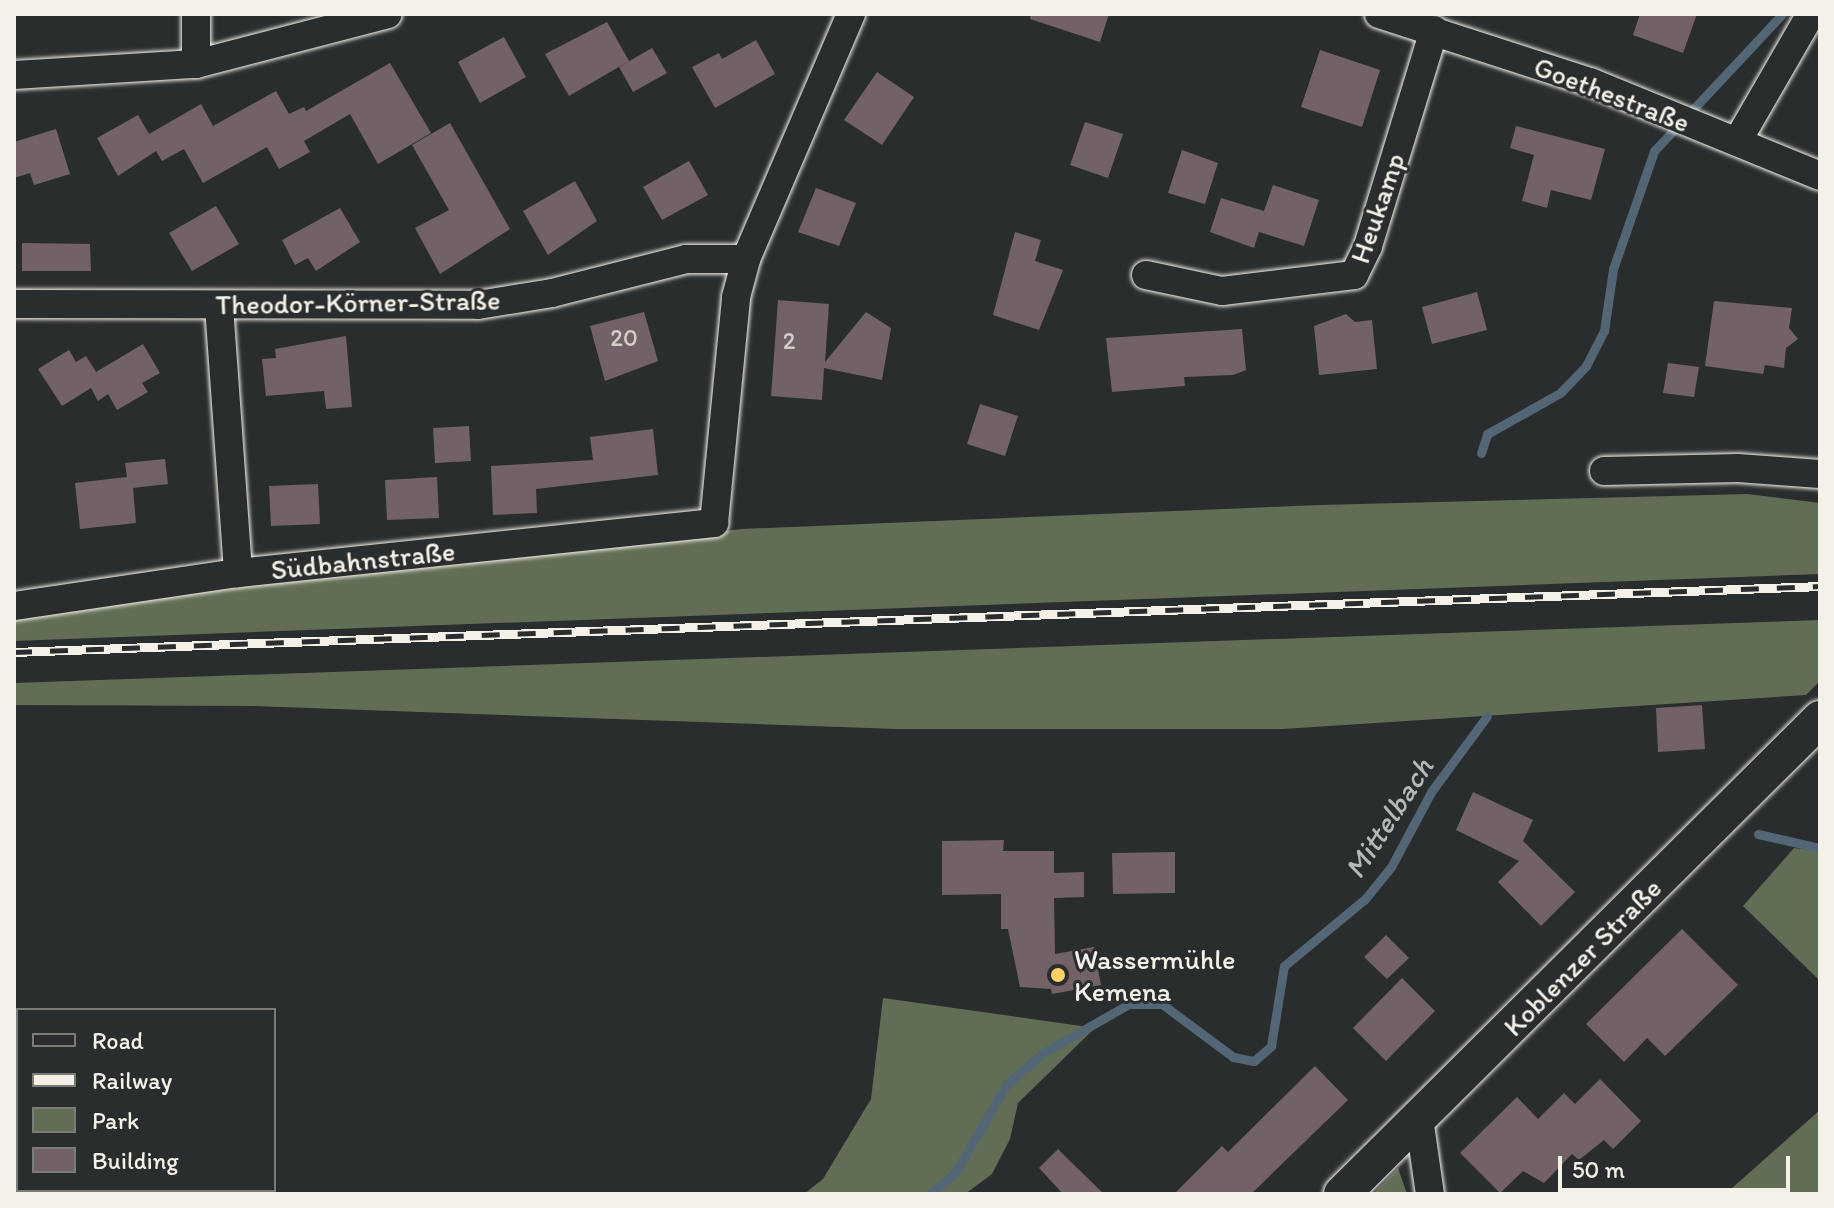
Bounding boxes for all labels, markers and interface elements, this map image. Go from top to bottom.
street label: Goethestraße [1529,49,1695,139]
street label: Heukamp [1342,148,1412,268]
street label: Theodor-Körner-Straße [215,283,501,321]
house number: 20 [610,324,638,352]
house number: 2 [783,327,795,355]
street label: Südbahnstraße [269,534,457,586]
water label: Mittelbach [1337,751,1441,885]
street label: Koblenzer Straße [1496,871,1668,1043]
place label: Wassermühle Kemena [1074,942,1236,1008]
marker: Wassermühle Kemena [1049,966,1067,984]
legend [16,1008,276,1192]
text: Road [92,1026,144,1055]
text: Railway [92,1066,172,1095]
text: Park [92,1106,139,1135]
scale bar [1562,1140,1794,1190]
text: Building [92,1146,179,1175]
text: 50 m [1572,1155,1625,1184]

